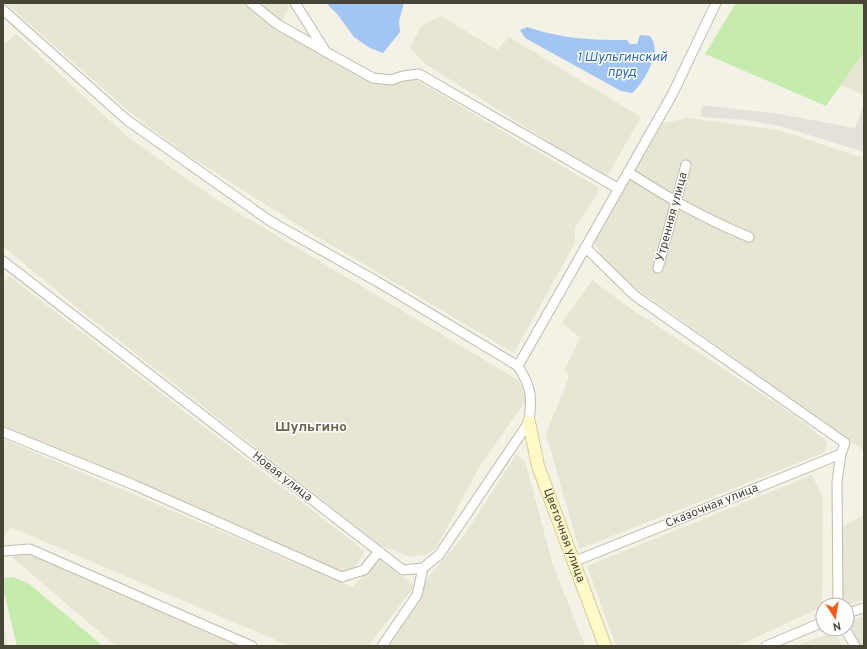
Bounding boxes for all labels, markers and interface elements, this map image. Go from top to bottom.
water label: 1 Шульгинский пруд [577,50,668,81]
street label: Утренняя улица [652,171,692,263]
district label: Шульгино [275,419,347,436]
street label: Новая улица [249,448,315,506]
street label: Сказочная улица [663,480,761,532]
street label: Цветочная улица [539,486,589,585]
north arrow [815,597,855,637]
text: N [832,618,842,633]

